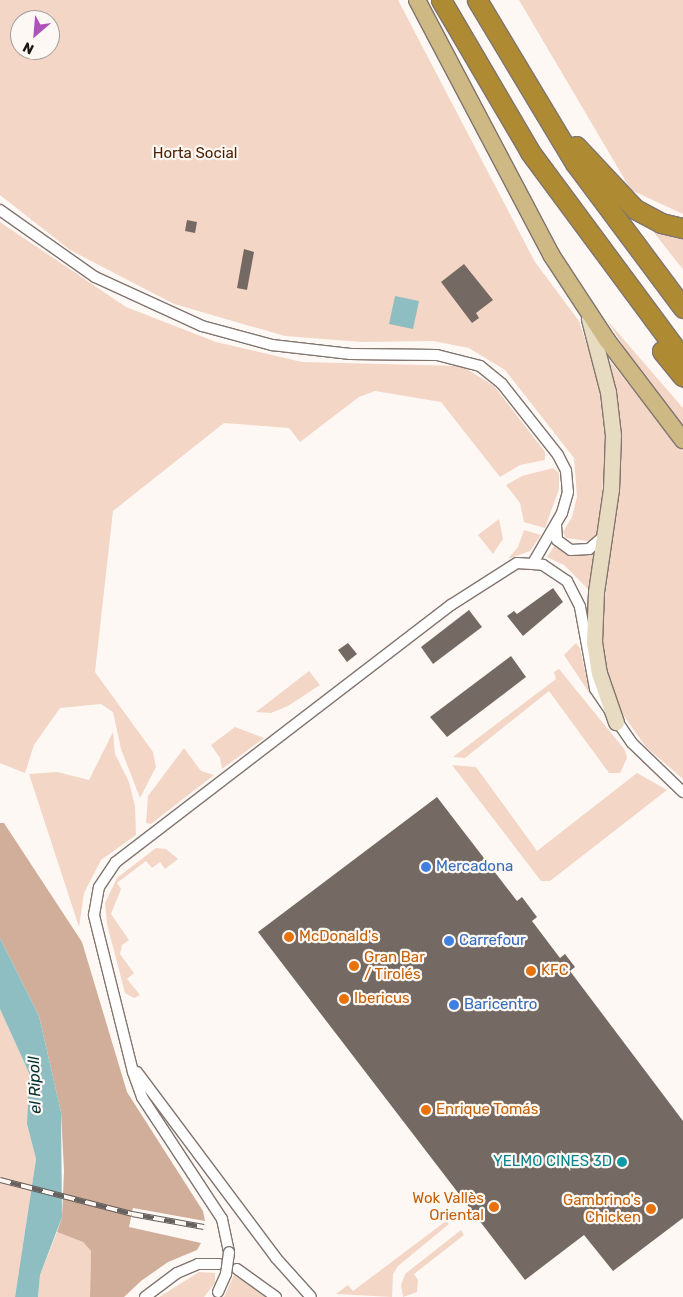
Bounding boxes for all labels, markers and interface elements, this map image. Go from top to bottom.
north arrow [10,10,60,60]
text: N [20,38,37,58]
park label: Horta Social [153,145,237,163]
place label: Mercadona [436,858,513,876]
marker: Mercadona [420,861,432,873]
place label: McDonald's [299,928,379,946]
marker: McDonald's [283,931,295,943]
place label: Carrefour [459,932,526,950]
marker: Carrefour [443,935,455,947]
place label: Gran Bar / Tirolés [364,948,425,983]
marker: Gran Bar / Tirolés [348,960,360,972]
place label: KFC [541,962,569,980]
marker: KFC [525,965,537,977]
place label: Ibericus [354,990,410,1008]
marker: Ibericus [338,993,350,1005]
place label: Baricentro [464,996,537,1014]
marker: Baricentro [448,999,460,1011]
water label: el Ripoll [24,1056,46,1114]
place label: Enrique Tomás [436,1101,539,1119]
marker: Enrique Tomás [420,1104,432,1116]
place label: YELMO CINES 3D [493,1153,612,1171]
marker: YELMO CINES 3D [616,1156,628,1168]
place label: Wok Vallès Oriental [412,1189,484,1224]
place label: Gambrino's Chicken [563,1191,641,1226]
marker: Wok Vallès Oriental [488,1201,500,1213]
marker: Gambrino's Chicken [645,1203,657,1215]

